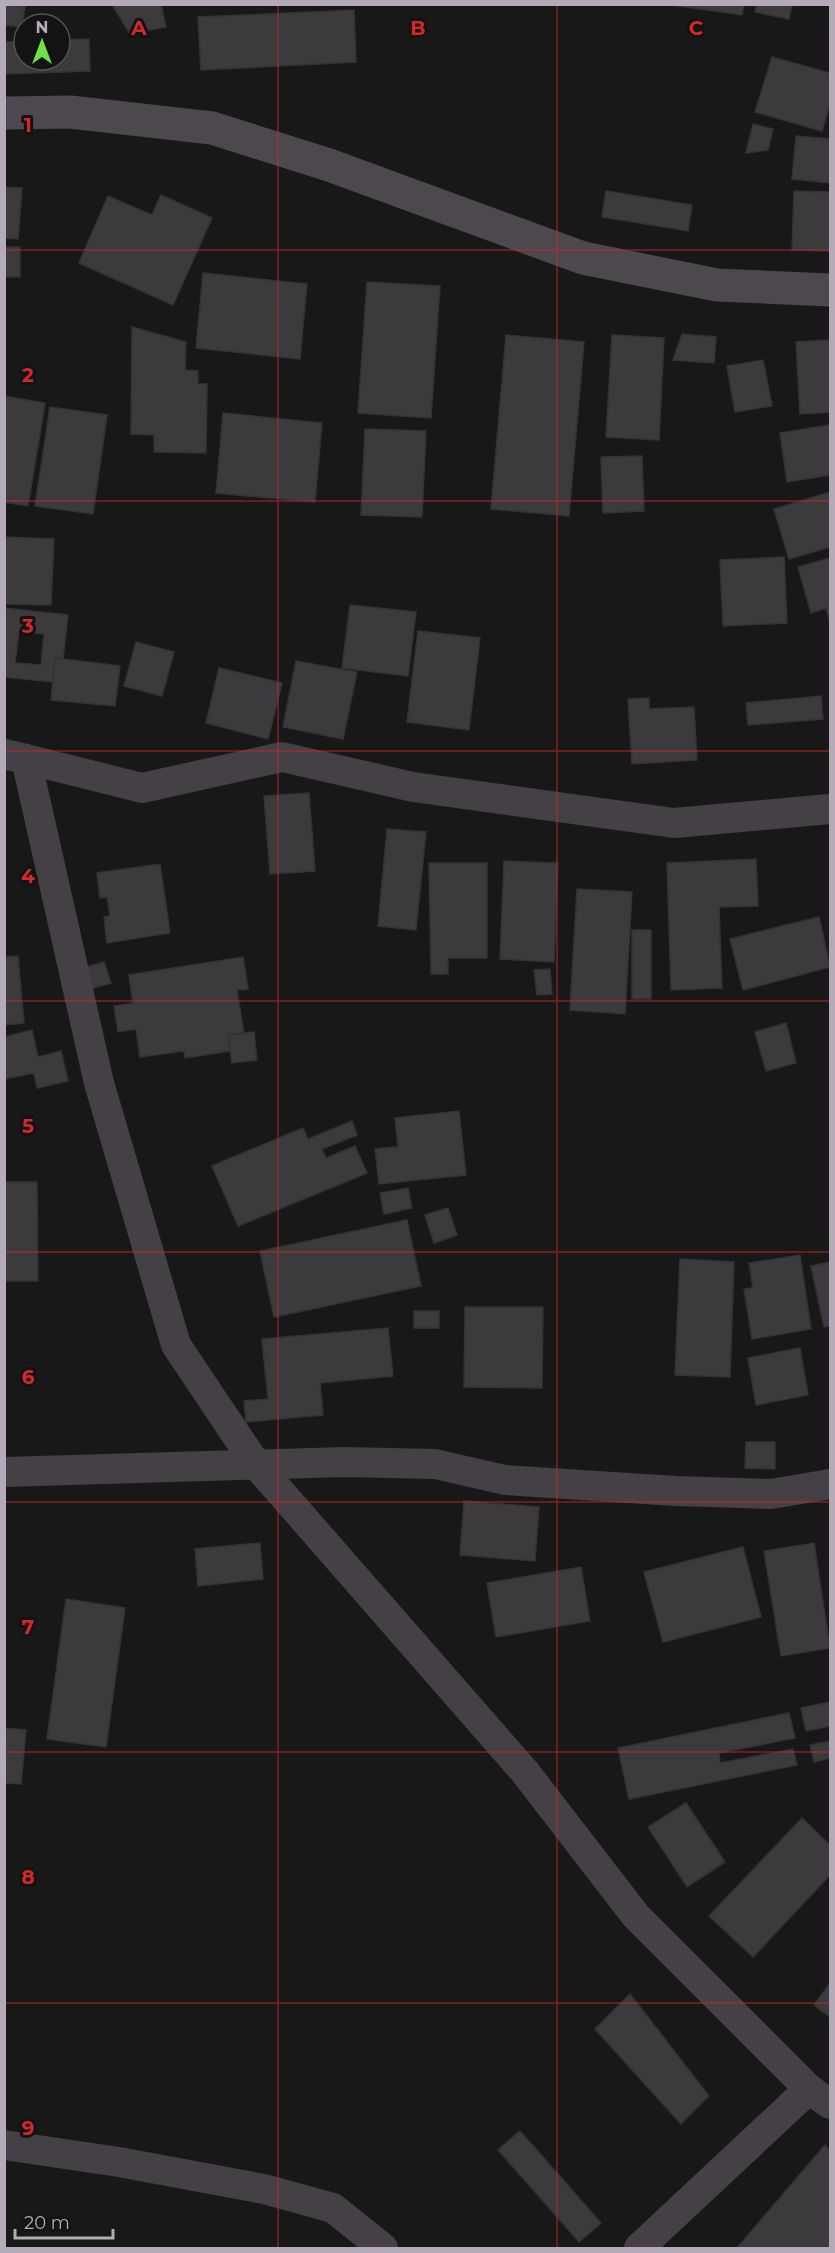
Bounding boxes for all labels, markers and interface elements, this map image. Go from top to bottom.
north arrow [12,12,72,72]
text: A [130,16,147,40]
text: B [410,16,426,40]
text: C [689,16,704,40]
text: N [36,18,48,37]
text: 1 [24,113,32,137]
text: 2 [22,363,34,387]
text: 3 [21,614,34,638]
text: 4 [21,864,35,888]
text: 5 [22,1114,34,1138]
text: 6 [22,1365,35,1389]
text: 7 [22,1615,34,1639]
text: 8 [21,1865,35,1889]
text: 9 [22,2116,34,2140]
scale bar [15,2202,112,2240]
text: 20 m [24,2212,70,2234]

